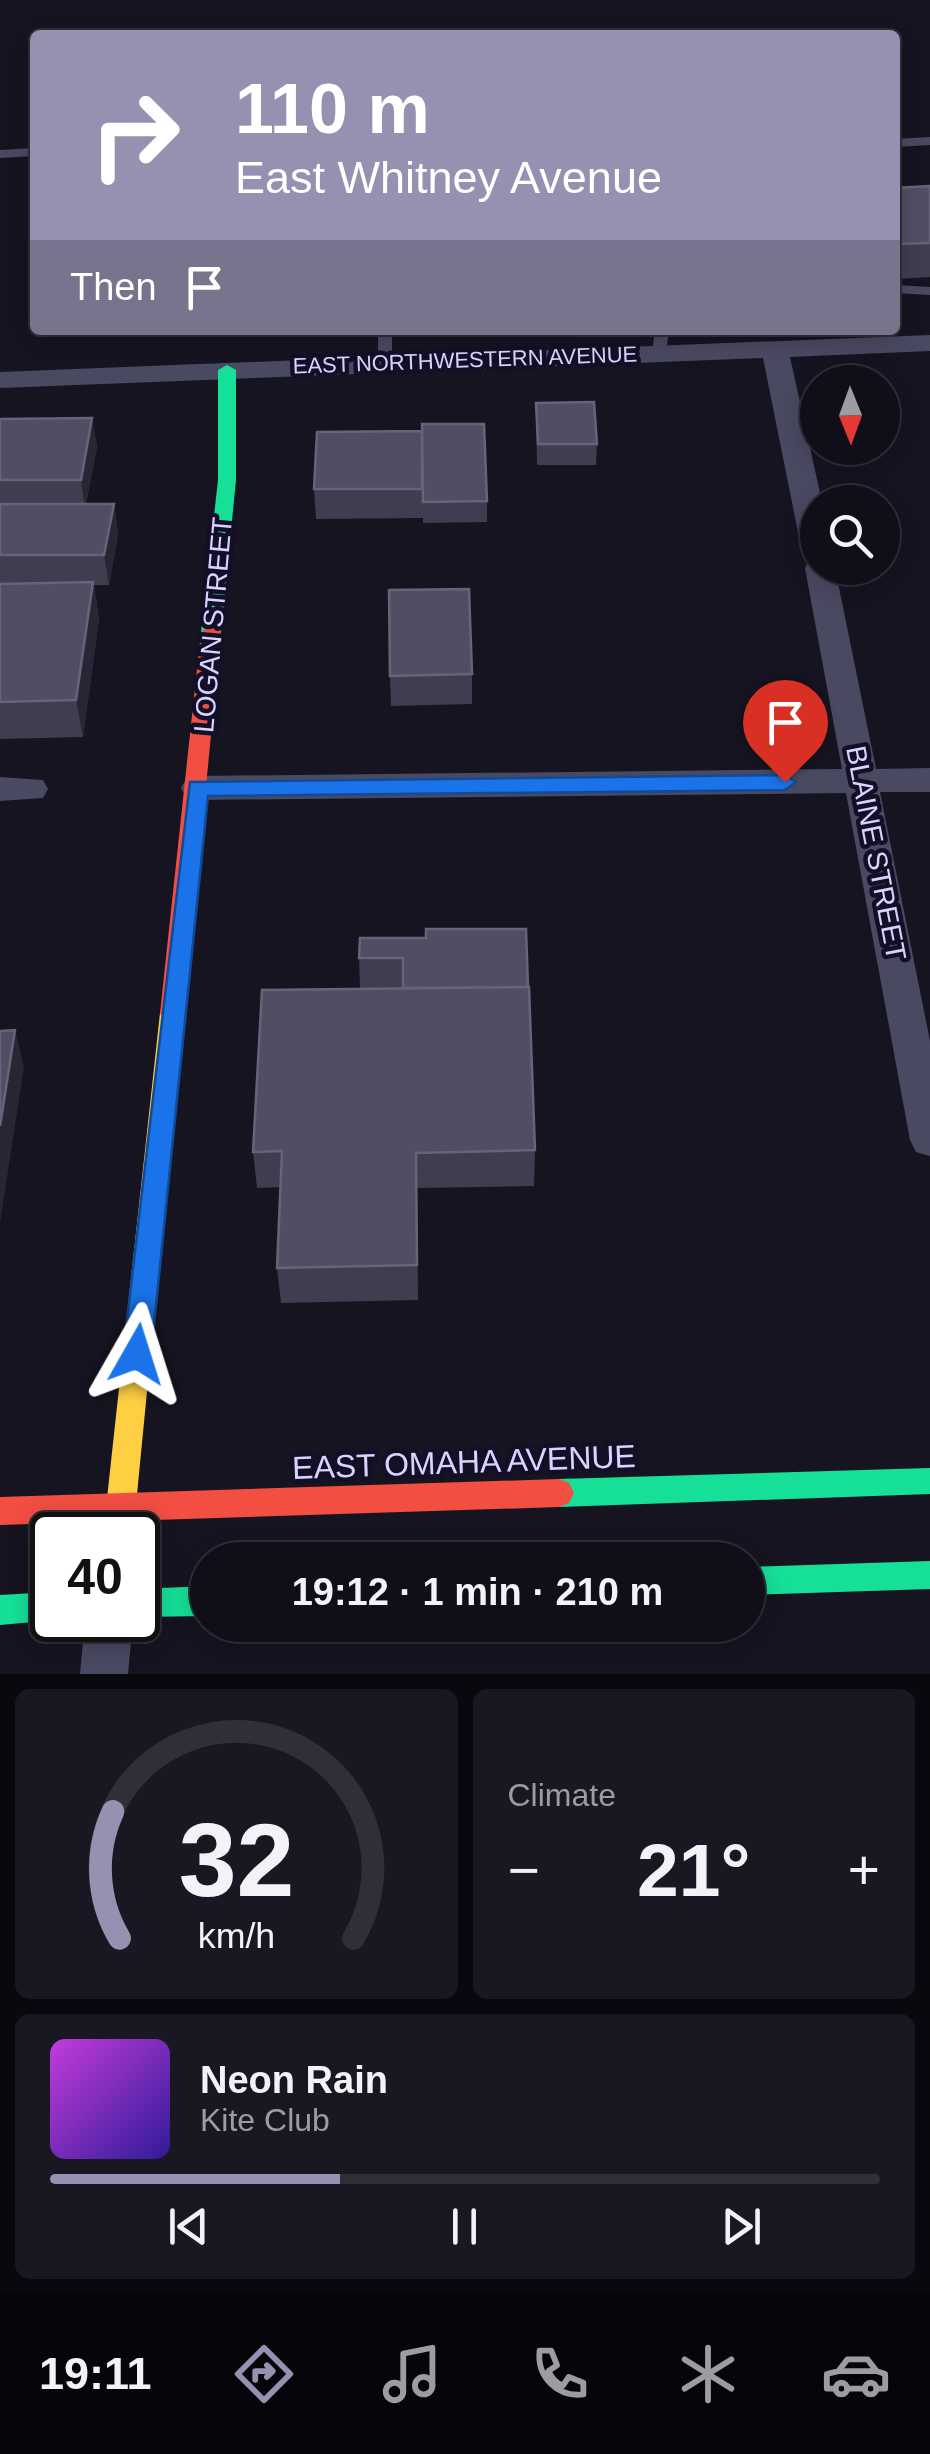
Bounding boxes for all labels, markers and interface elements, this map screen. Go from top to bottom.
icon: right [70,70,200,200]
text: 110 m [235,70,430,148]
text: East Whitney Avenue [235,152,662,203]
icon: arrive [177,260,232,315]
text: Then [70,266,157,308]
street label: EAST NORTHWESTERN AVENUE [292,341,638,379]
north arrow [800,365,900,465]
map controls [800,365,900,585]
button: search [800,485,900,585]
street label: LOGAN STREET [188,516,238,734]
pin [743,680,828,783]
icon: arrive [758,695,813,750]
street label: BLAINE STREET [840,743,912,963]
position arrow [85,1302,189,1406]
street label: EAST OMAHA AVENUE [292,1438,636,1486]
speed limit sign: 40 [30,1512,160,1642]
text: 19:12 · 1 min · 210 m [292,1571,663,1613]
text: Climate [508,1777,616,1813]
text: 32 [178,1802,294,1918]
text: 21° [637,1828,750,1912]
text: − [508,1839,540,1901]
text: + [848,1839,880,1901]
text: km/h [198,1916,275,1956]
text: Neon Rain [200,2059,388,2101]
text: Kite Club [200,2102,330,2138]
icon: previous [161,2199,216,2254]
icon: pause [437,2199,492,2254]
icon: next [714,2199,769,2254]
icon: directions [229,2339,299,2409]
icon: music [377,2339,447,2409]
icon: phone [525,2339,595,2409]
icon: climate [673,2339,743,2409]
icon: car [821,2339,891,2409]
text: 19:11 [39,2348,152,2399]

